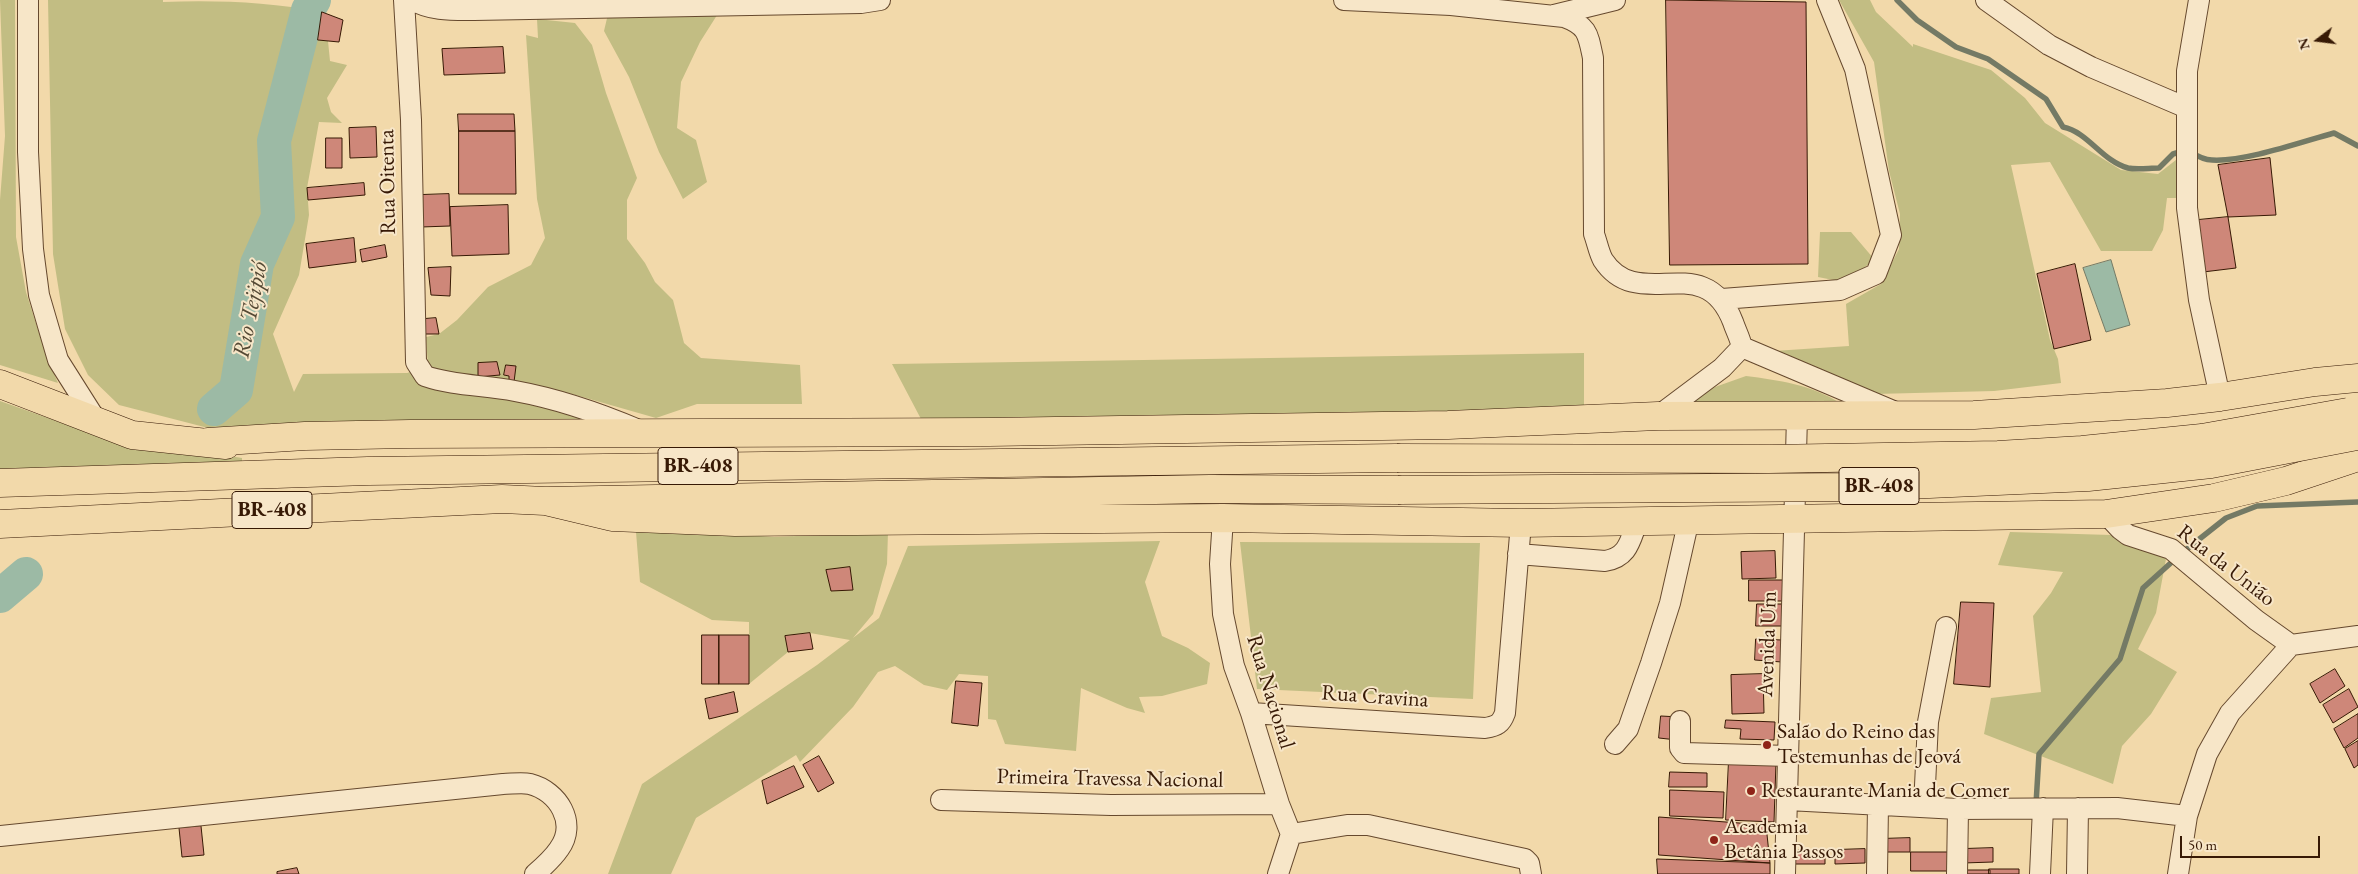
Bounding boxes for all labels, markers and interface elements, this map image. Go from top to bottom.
north arrow [2293,15,2343,65]
text: N [2293,36,2314,52]
street label: Rua Oitenta [374,129,402,235]
water label: Rio Tejipió [228,259,274,361]
road number: BR-408 [658,448,738,484]
road number: BR-408 [1839,468,1919,504]
road number: BR-408 [232,492,312,528]
street label: Rua da União [2172,519,2280,613]
street label: Avenida Um [1753,591,1783,697]
street label: Rua Nacional [1240,632,1300,752]
street label: Rua Cravina [1321,680,1429,714]
place label: Salão do Reino das Testemunhas de Jeová [1777,719,1961,770]
marker: Salão do Reino das Testemunhas de Jeová [1761,739,1773,751]
street label: Primeira Travessa Nacional [996,764,1224,794]
place label: Restaurante Mania de Comer [1761,778,2009,804]
marker: Restaurante Mania de Comer [1745,785,1757,797]
place label: Academia Betânia Passos [1724,814,1843,866]
scale bar [2183,826,2323,858]
marker: Academia Betânia Passos [1708,834,1720,846]
text: 50 m [2188,835,2217,854]

